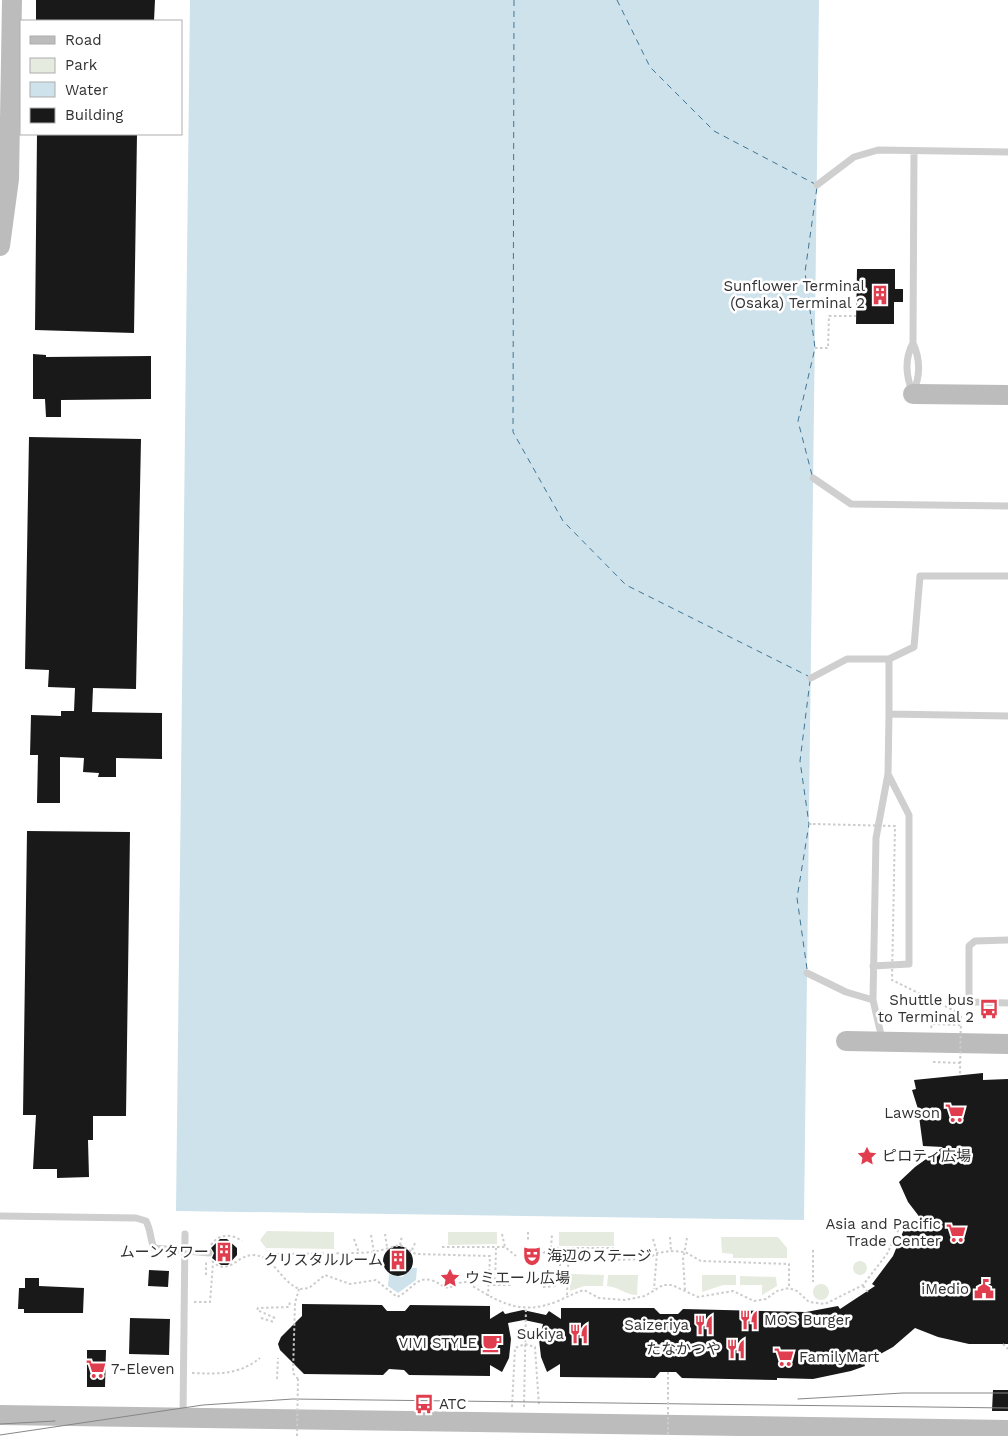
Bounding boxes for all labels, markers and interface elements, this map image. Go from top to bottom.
legend [20,20,182,135]
text: Road [65,31,102,49]
text: Park [65,56,98,74]
text: Water [65,81,108,99]
text: Building [65,106,123,124]
place label: Sunflower Terminal (Osaka) Terminal 2 [724,277,865,312]
building icon: Sunflower Terminal (Osaka) Terminal 2 [869,284,891,306]
place label: Shuttle bus to Terminal 2 [878,991,974,1026]
bus stop icon: Shuttle bus to Terminal 2 [978,998,1000,1020]
supermarket icon: Lawson [944,1102,966,1124]
place label: Lawson [884,1104,940,1122]
place icon: ピロティ広場 [856,1145,878,1167]
place label: ピロティ広場 [882,1147,971,1165]
place label: Asia and Pacific Trade Center [825,1215,941,1250]
supermarket icon: Asia and Pacific Trade Center [945,1222,967,1244]
building icon: ムーンタワー [213,1241,235,1263]
place label: ムーンタワー [120,1243,209,1261]
theatre icon: 海辺のステージ [521,1245,543,1267]
place label: 海辺のステージ [547,1247,652,1265]
building icon: クリスタルルーム [387,1249,409,1271]
place label: クリスタルルーム [263,1251,383,1269]
place icon: ウミエール広場 [439,1267,461,1289]
place label: ウミエール広場 [465,1269,570,1287]
public building icon: iMedio [973,1278,995,1300]
place label: iMedio [921,1280,969,1298]
restaurant icon: MOS Burger [738,1309,760,1331]
place label: MOS Burger [764,1311,850,1329]
restaurant icon: Saizeriya [693,1314,715,1336]
place label: Saizeriya [624,1316,690,1334]
restaurant icon: Sukiya [568,1323,590,1345]
place label: Sukiya [517,1325,565,1343]
cafe icon: VIVI STYLE [481,1332,503,1354]
place label: VIVI STYLE [399,1334,477,1352]
restaurant icon: たなかつや [725,1338,747,1360]
place label: たなかつや [646,1340,721,1358]
supermarket icon: FamilyMart [773,1346,795,1368]
place label: FamilyMart [799,1348,880,1366]
supermarket icon: 7-Eleven [85,1358,107,1380]
place label: 7-Eleven [111,1360,175,1378]
bus stop icon: ATC [413,1393,435,1415]
place label: ATC [439,1395,467,1413]

